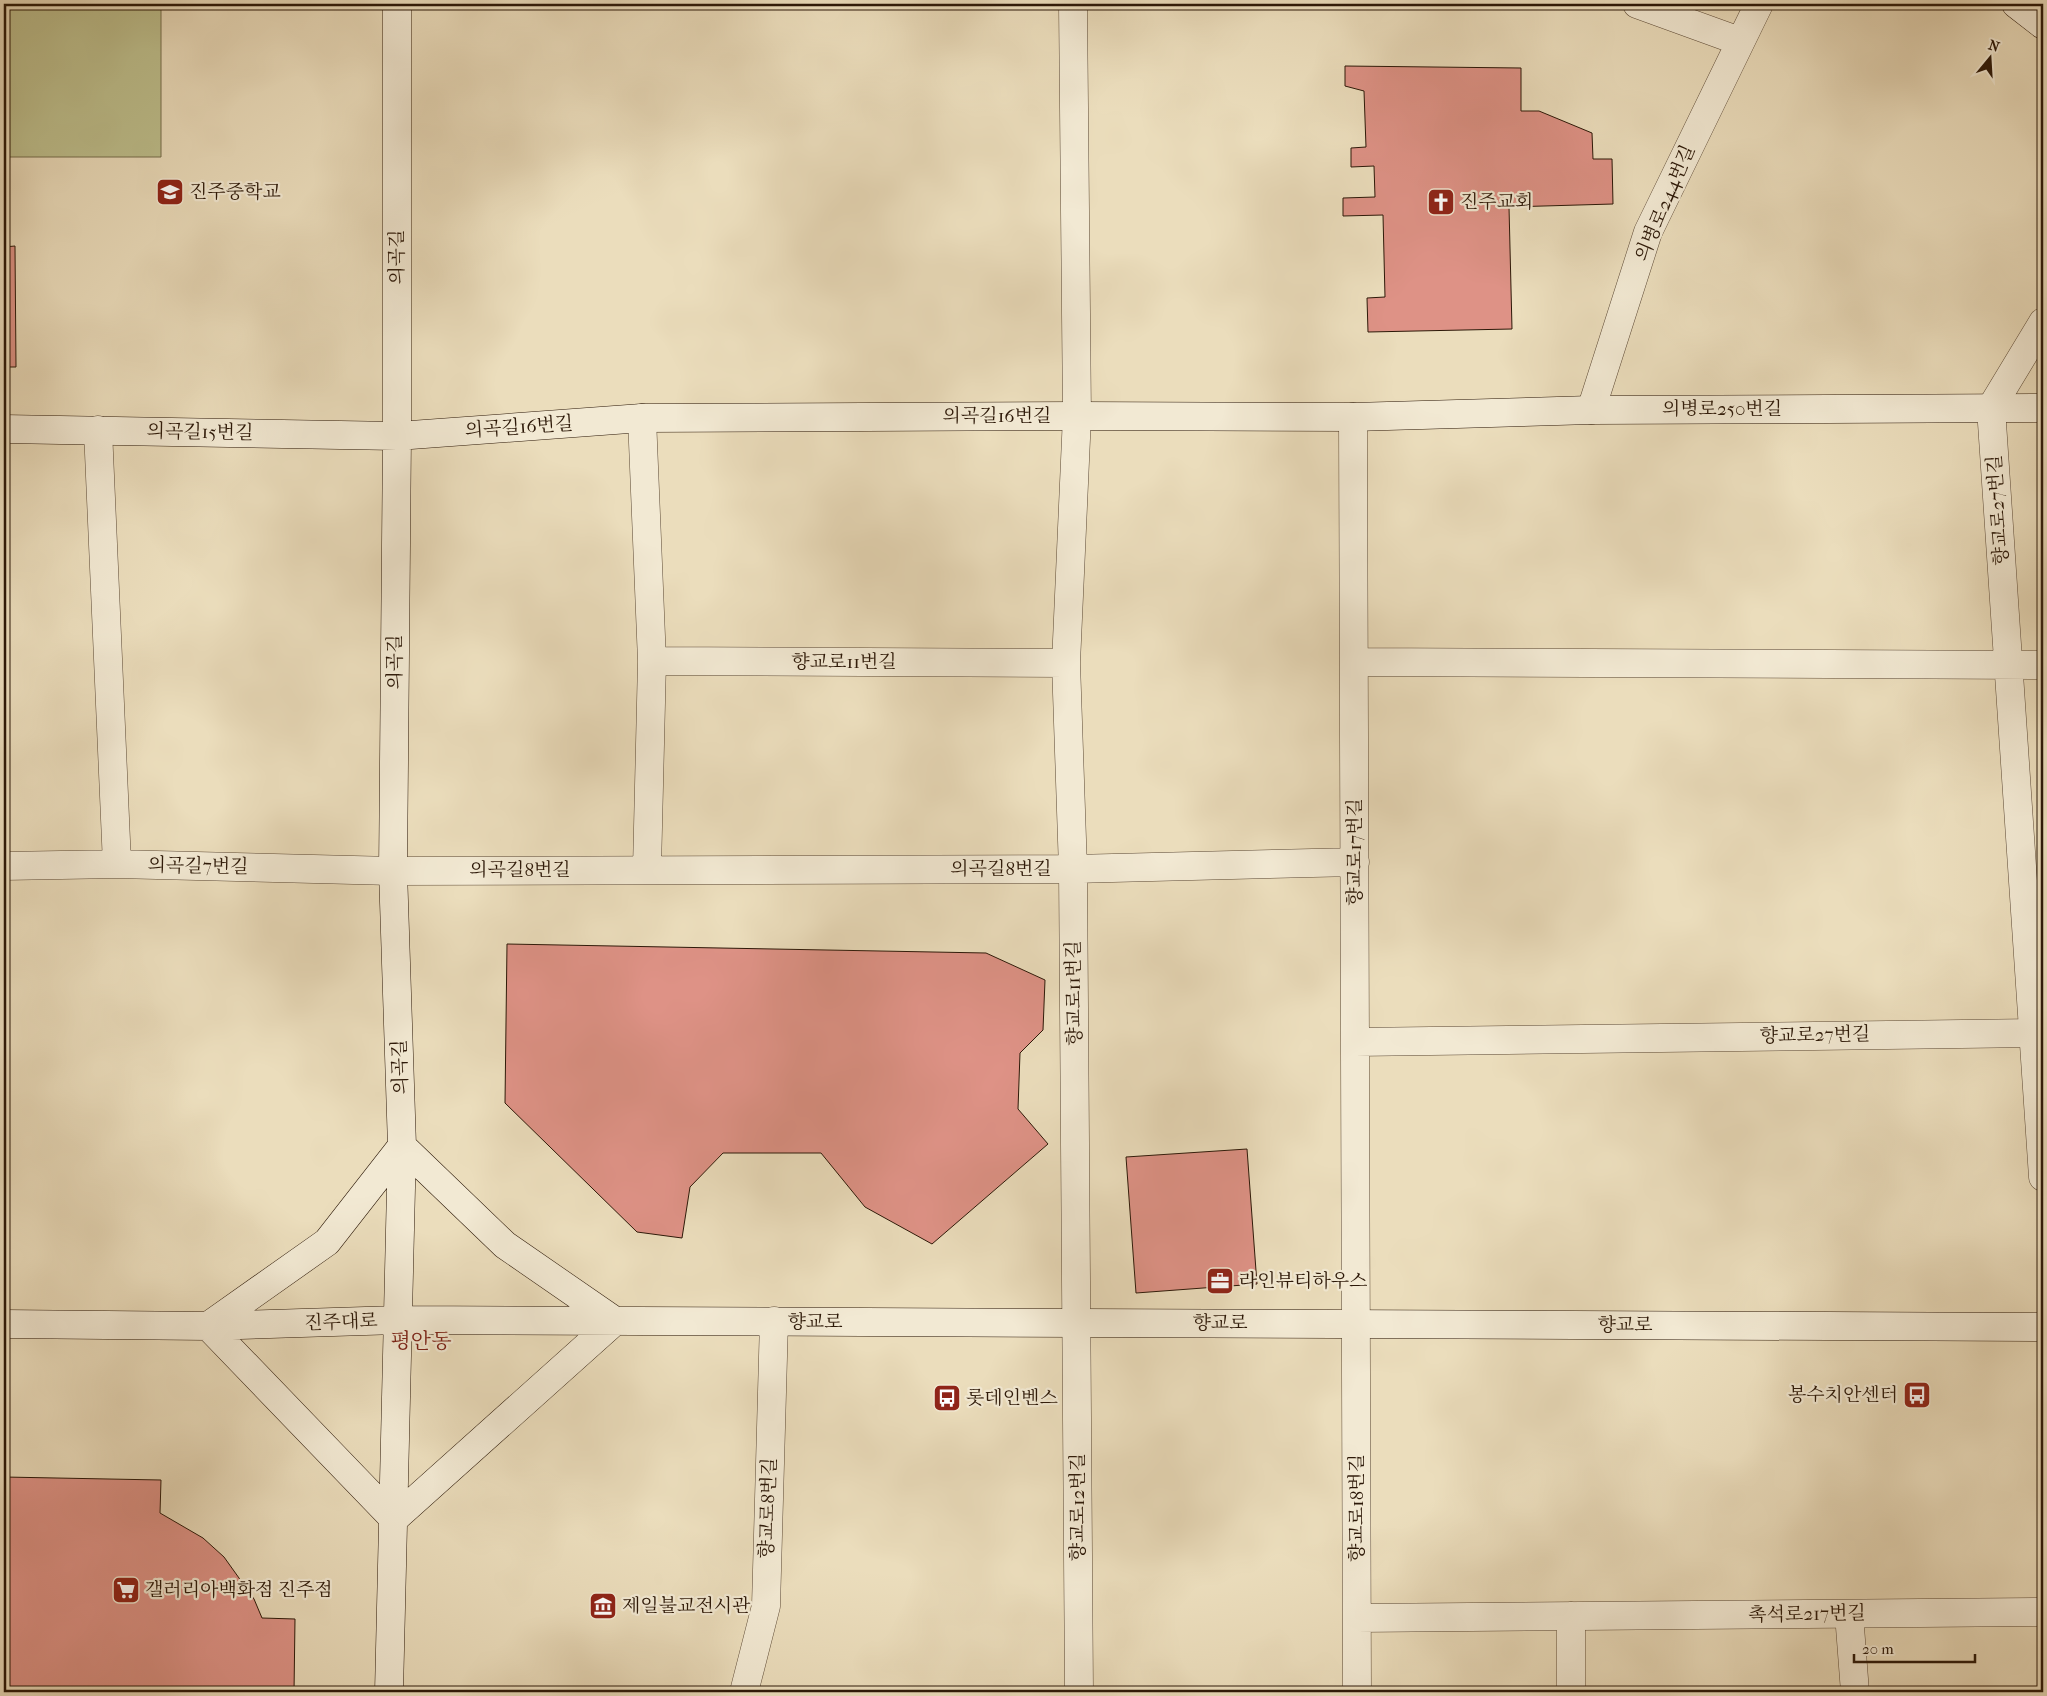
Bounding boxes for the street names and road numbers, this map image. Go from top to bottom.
street label: 의병로244번길 [1631,142,1699,264]
street label: 의곡길 [386,229,408,285]
street label: 의병로250번길 [1662,398,1782,420]
street label: 의곡길16번길 [943,405,1051,427]
street label: 의곡길16번길 [464,412,574,442]
street label: 의곡길15번길 [146,420,254,444]
street label: 향교로27번길 [1983,454,2013,566]
street label: 의곡길 [384,634,406,690]
street label: 향교로11번길 [791,651,897,673]
street label: 향교로17번길 [1344,798,1366,906]
street label: 의곡길7번길 [147,854,249,878]
street label: 의곡길8번길 [950,858,1052,880]
street label: 의곡길8번길 [469,859,571,881]
street label: 향교로11번길 [1062,940,1086,1046]
street label: 향교로27번길 [1759,1023,1871,1047]
street label: 의곡길 [388,1039,412,1095]
street label: 진주대로 [304,1310,378,1334]
street label: 향교로 [787,1311,843,1333]
street label: 향교로 [1192,1312,1248,1334]
street label: 향교로 [1597,1314,1653,1336]
street label: 향교로12번길 [1067,1453,1089,1561]
street label: 향교로18번길 [1346,1454,1368,1562]
street label: 향교로8번길 [755,1457,781,1559]
street label: 촉석로217번길 [1748,1602,1866,1626]

